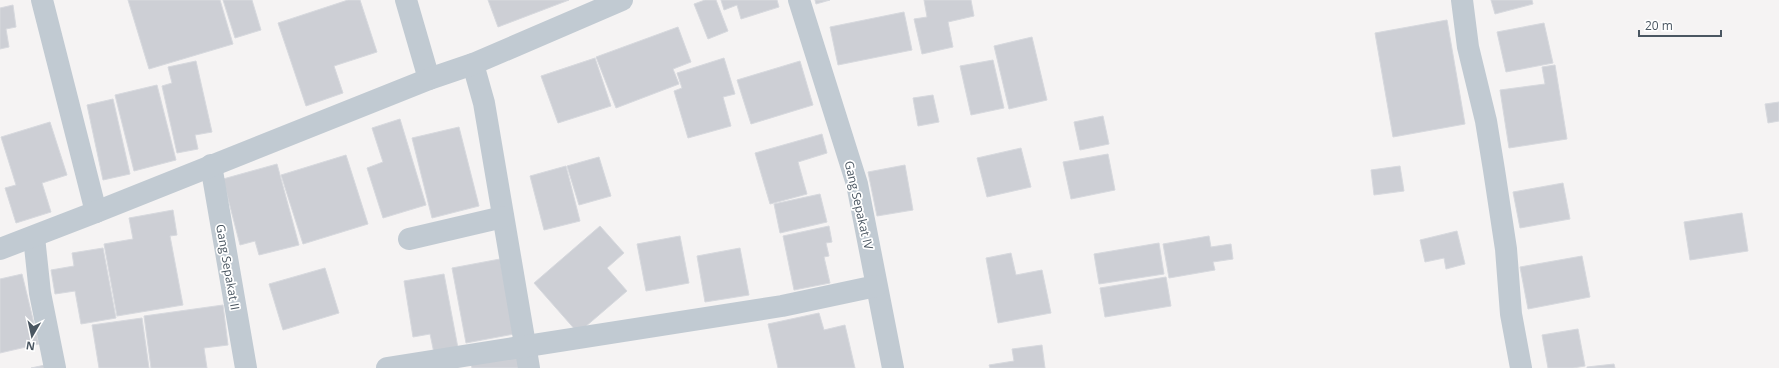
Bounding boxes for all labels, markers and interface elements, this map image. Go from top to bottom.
scale bar [1639,12,1721,38]
text: 20 m [1645,17,1673,34]
street label: Gang Sepakat IV [841,159,878,252]
street label: Gang Sepakat II [212,223,244,311]
north arrow [12,316,52,356]
text: N [25,338,36,354]

